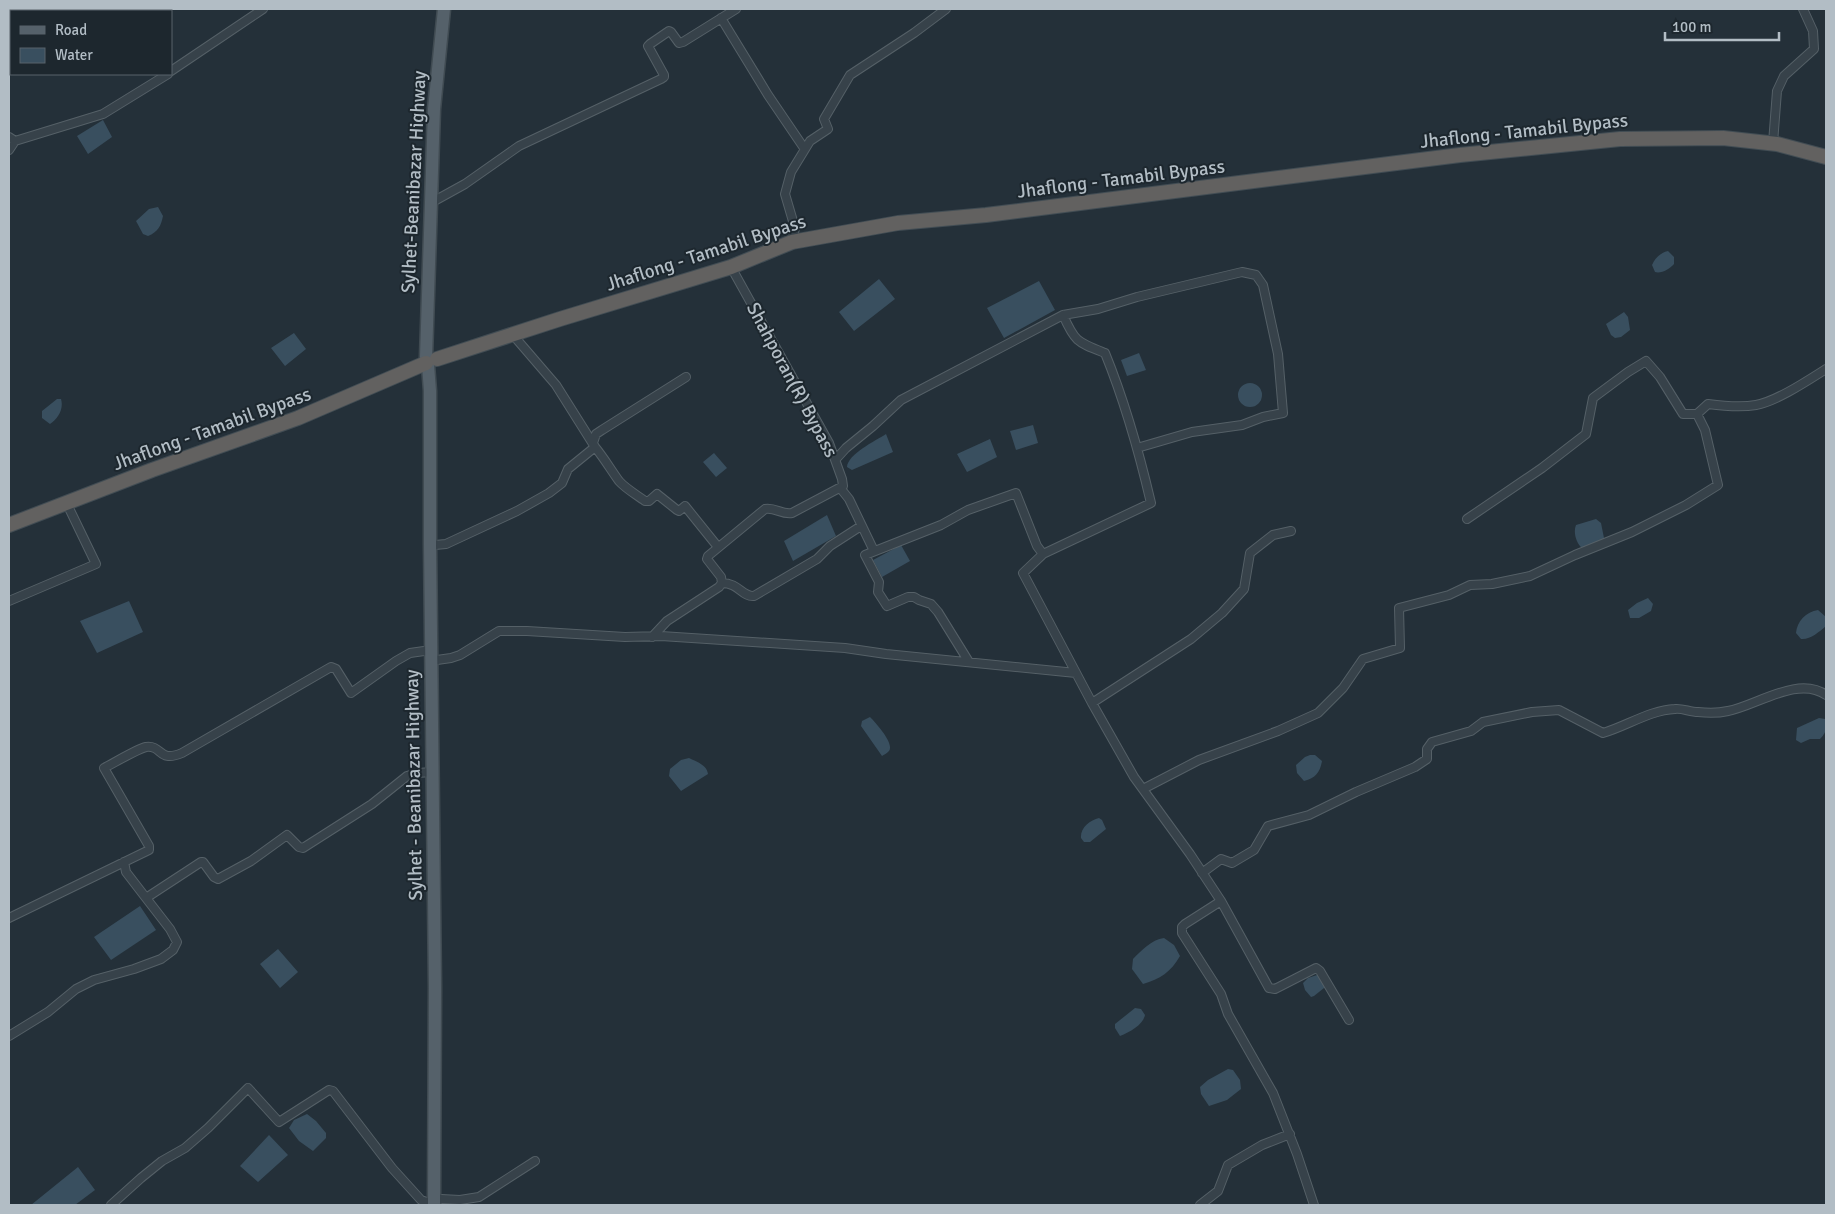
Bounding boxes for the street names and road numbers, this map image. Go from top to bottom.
street label: Sylhet-Beanibazar Highway [396,70,432,294]
street label: Jhaflong - Tamabil Bypass [1419,108,1629,154]
street label: Jhaflong - Tamabil Bypass [1016,154,1226,204]
street label: Jhaflong - Tamabil Bypass [603,209,809,297]
street label: Shahporan(R) Bypass [741,298,843,462]
street label: Jhaflong - Tamabil Bypass [110,382,314,476]
street label: Sylhet - Beanibazar Highway [400,669,428,901]

